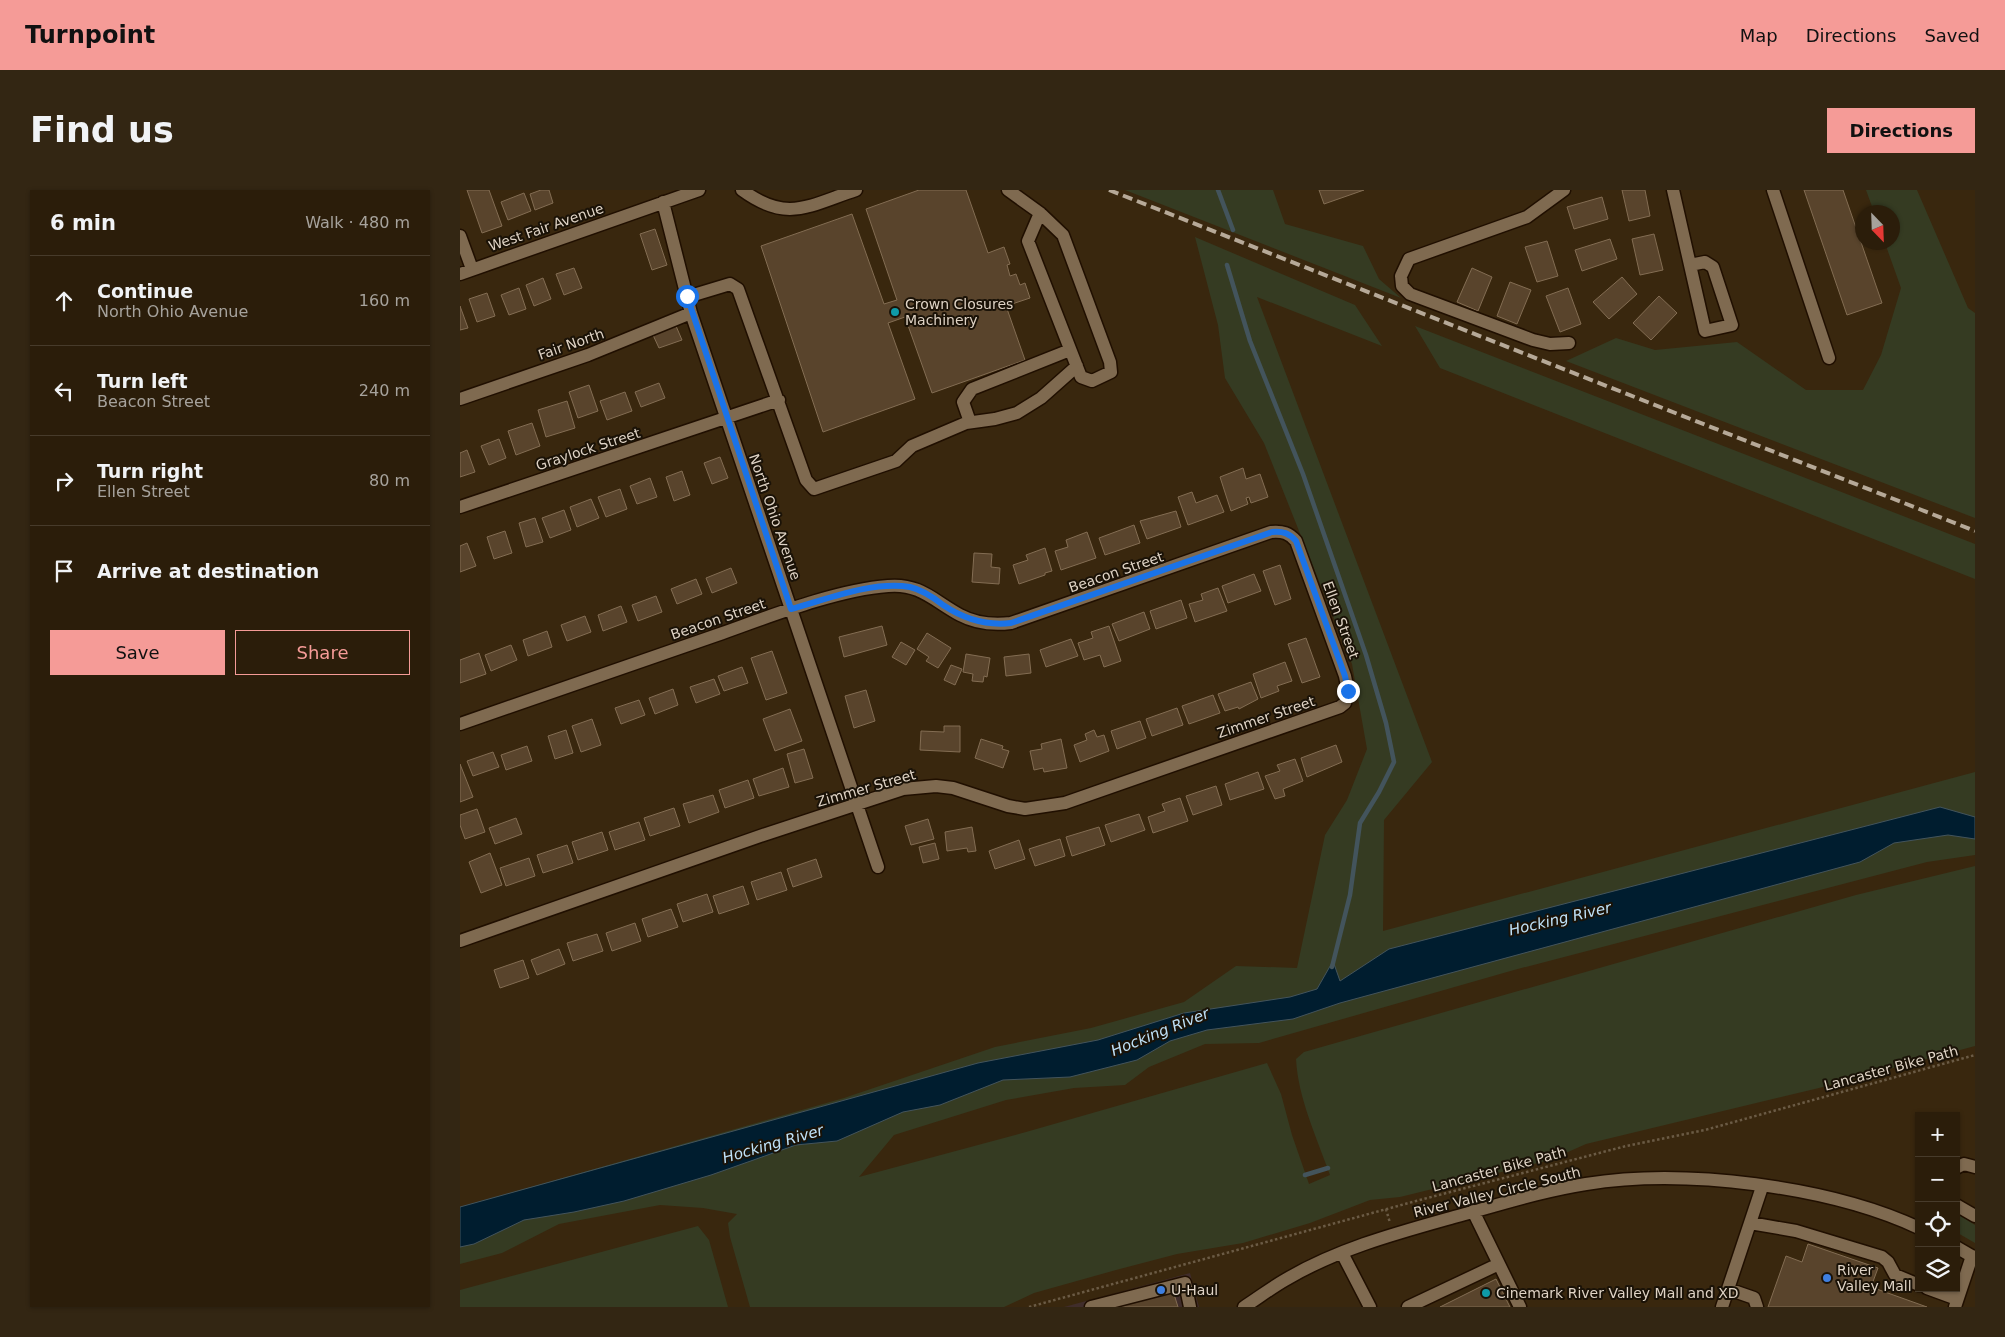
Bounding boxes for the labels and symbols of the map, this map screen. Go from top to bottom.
street label: West Fair Avenue [487,200,605,254]
north arrow [1855,205,1900,250]
route start [676,285,699,308]
place label: Crown Closures Machinery [905,296,1013,328]
marker: Crown Closures Machinery [889,306,901,318]
street label: Fair North [536,325,606,363]
street label: Graylock Street [534,424,643,473]
street label: North Ohio Avenue [746,452,804,582]
street label: Beacon Street [1067,548,1166,596]
street label: Ellen Street [1320,579,1363,661]
street label: Beacon Street [669,595,768,643]
route end [1337,680,1360,703]
street label: Zimmer Street [1215,693,1317,741]
street label: Zimmer Street [815,766,918,810]
water label: Hocking River [1507,898,1614,939]
water label: Hocking River [1108,1004,1212,1060]
street label: Lancaster Bike Path [1822,1042,1960,1094]
water label: Hocking River [720,1121,826,1167]
street label: Lancaster Bike Path [1430,1143,1568,1195]
street label: River Valley Circle South [1412,1164,1582,1220]
place label: River Valley Mall [1837,1262,1912,1294]
marker: River Valley Mall [1821,1272,1833,1284]
place label: U-Haul [1171,1282,1218,1298]
marker: U-Haul [1155,1284,1167,1296]
place label: Cinemark River Valley Mall and XD [1496,1285,1739,1301]
marker: Cinemark River Valley Mall and XD [1480,1287,1492,1299]

